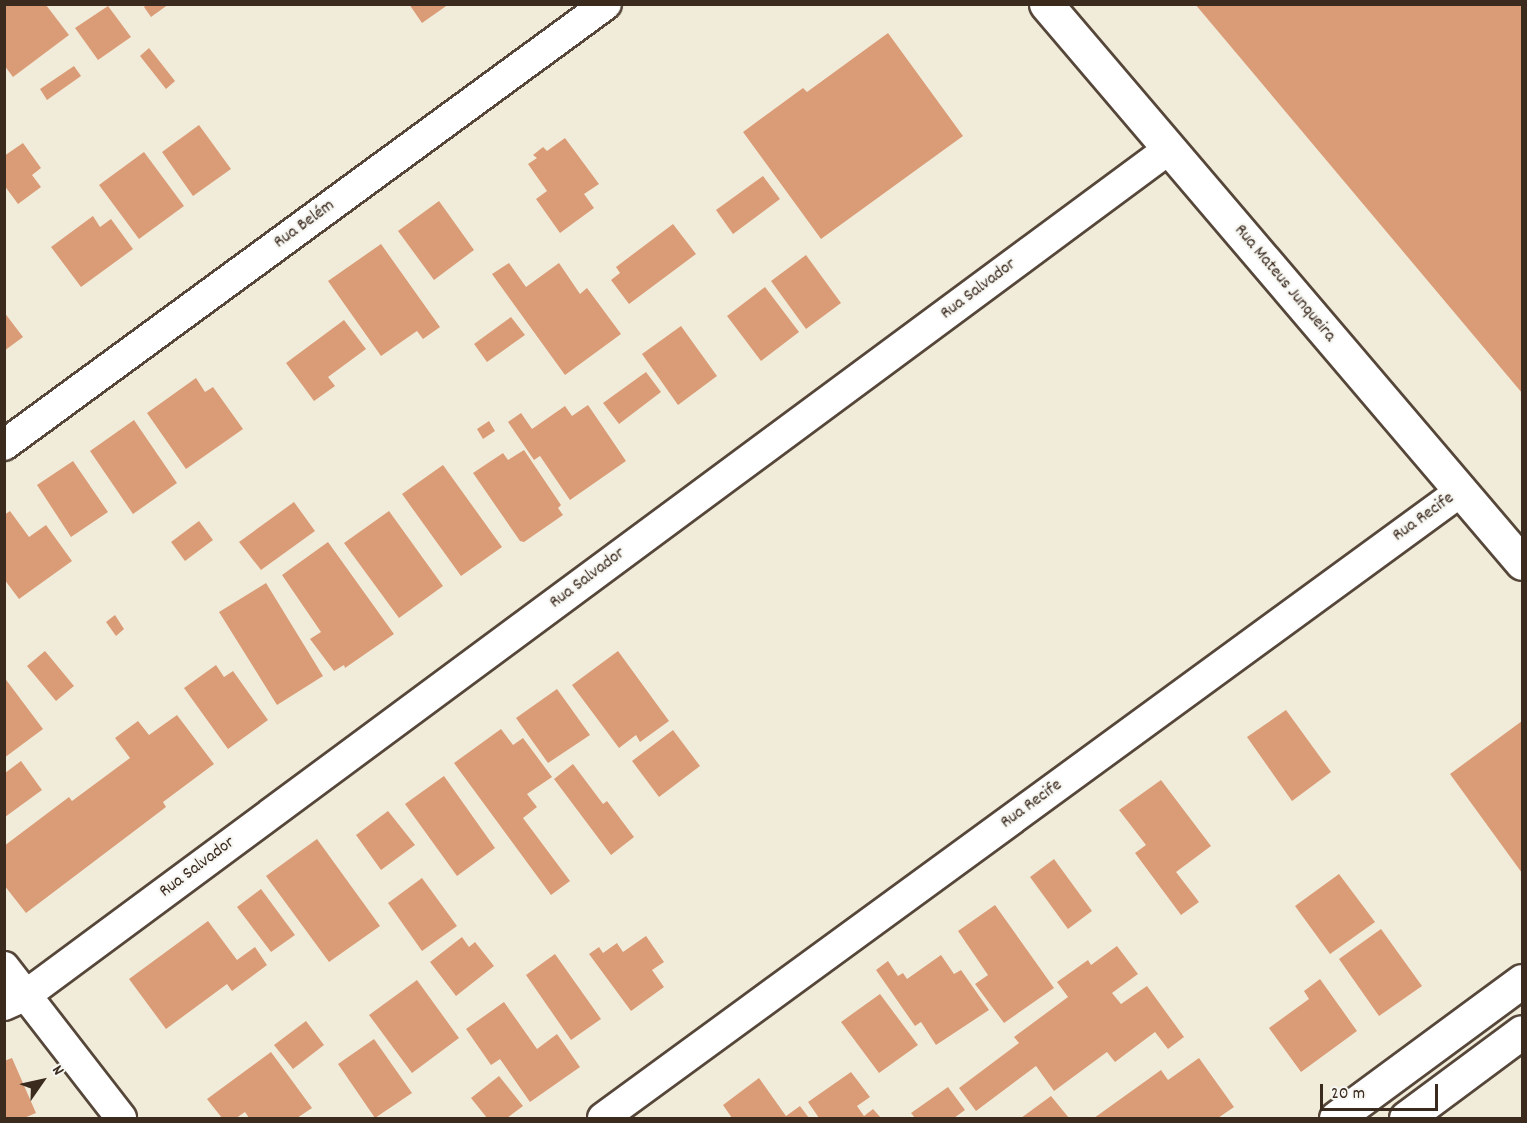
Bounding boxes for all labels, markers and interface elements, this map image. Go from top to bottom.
street label: Rua Belém [270,196,340,254]
street label: Rua Mateus Junqueira [1229,221,1339,347]
street label: Rua Salvador [937,255,1021,325]
street label: Rua Recife [1389,489,1459,547]
street label: Rua Salvador [546,544,630,614]
street label: Rua Recife [997,776,1067,834]
street label: Rua Salvador [156,833,240,903]
north arrow [12,1051,72,1111]
text: N [46,1061,69,1080]
scale bar [1323,1072,1442,1110]
text: 20 m [1331,1082,1365,1107]

